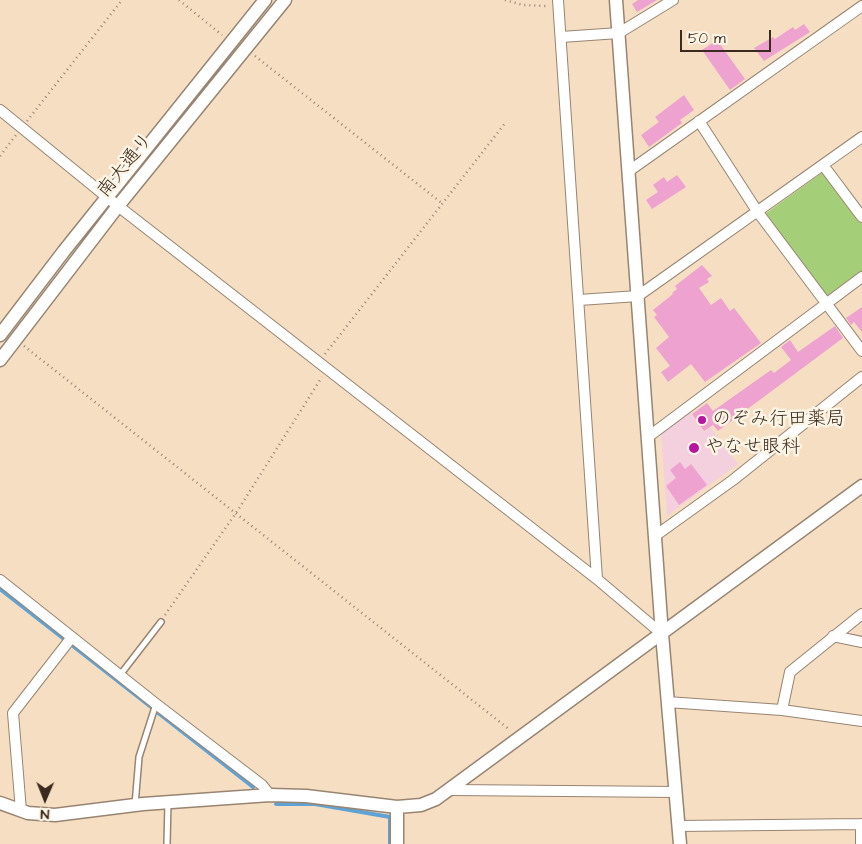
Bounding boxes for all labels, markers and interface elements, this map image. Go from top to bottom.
scale bar [682,20,773,52]
text: 50 m [688,28,726,49]
street label: 南大通り [93,129,159,203]
place label: のぞみ行田薬局 [712,409,845,431]
marker: のぞみ行田薬局 [696,414,708,426]
place label: やなせ眼科 [705,437,800,459]
marker: やなせ眼科 [687,441,701,455]
north arrow [20,774,70,824]
text: N [40,804,49,824]

